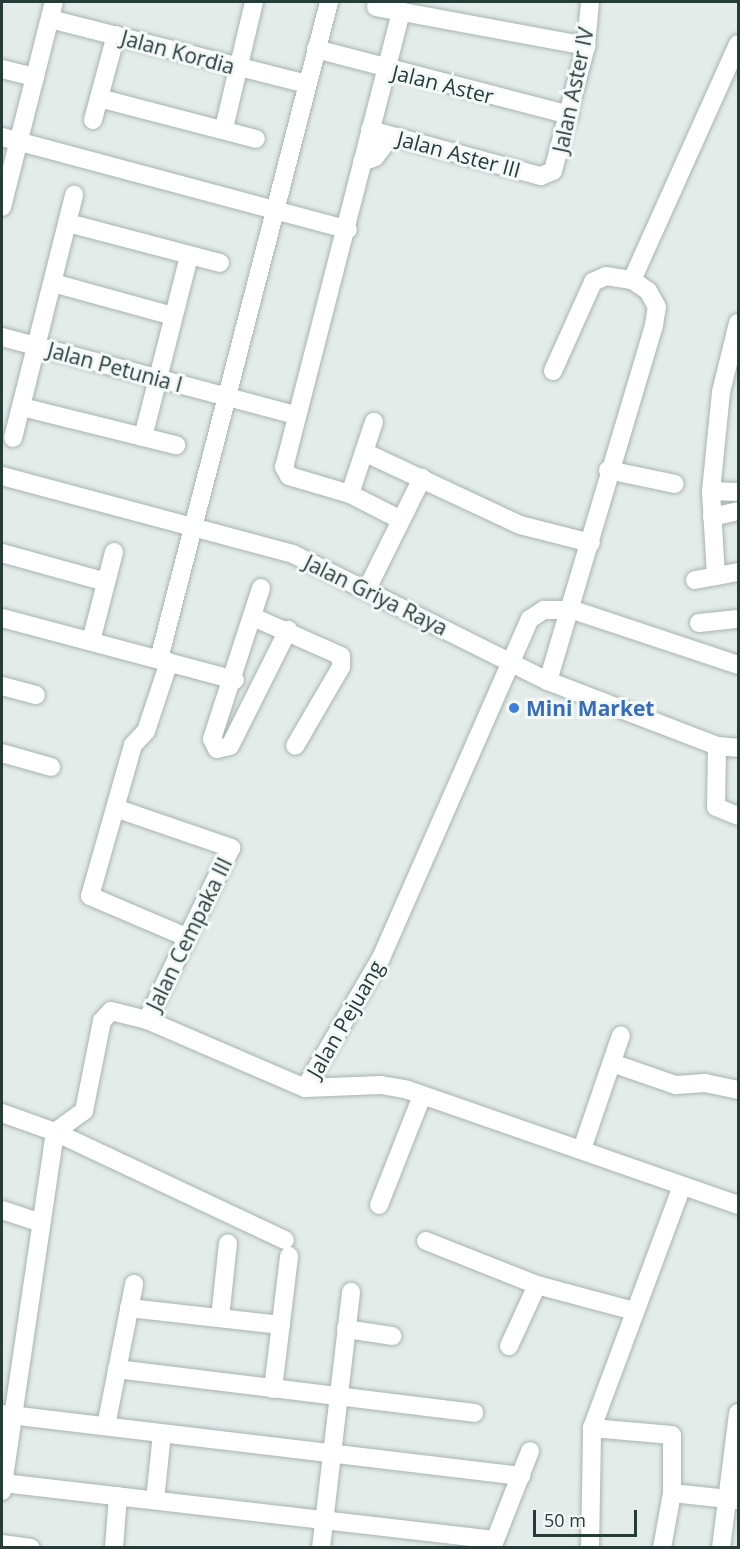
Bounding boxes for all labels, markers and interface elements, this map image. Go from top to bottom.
street label: Jalan Kordia [118,25,238,79]
street label: Jalan Aster IV [547,25,599,155]
street label: Jalan Aster [390,59,496,109]
street label: Jalan Aster III [394,125,524,183]
street label: Jalan Petunia I [45,337,185,397]
street label: Jalan Griya Raya [300,549,452,641]
place label: Mini Market [526,695,654,721]
marker: Mini Market [507,701,521,715]
street label: Jalan Cempaka III [141,853,237,1015]
street label: Jalan Pejuang [301,956,389,1082]
scale bar [536,1498,640,1536]
text: 50 m [544,1508,586,1532]

